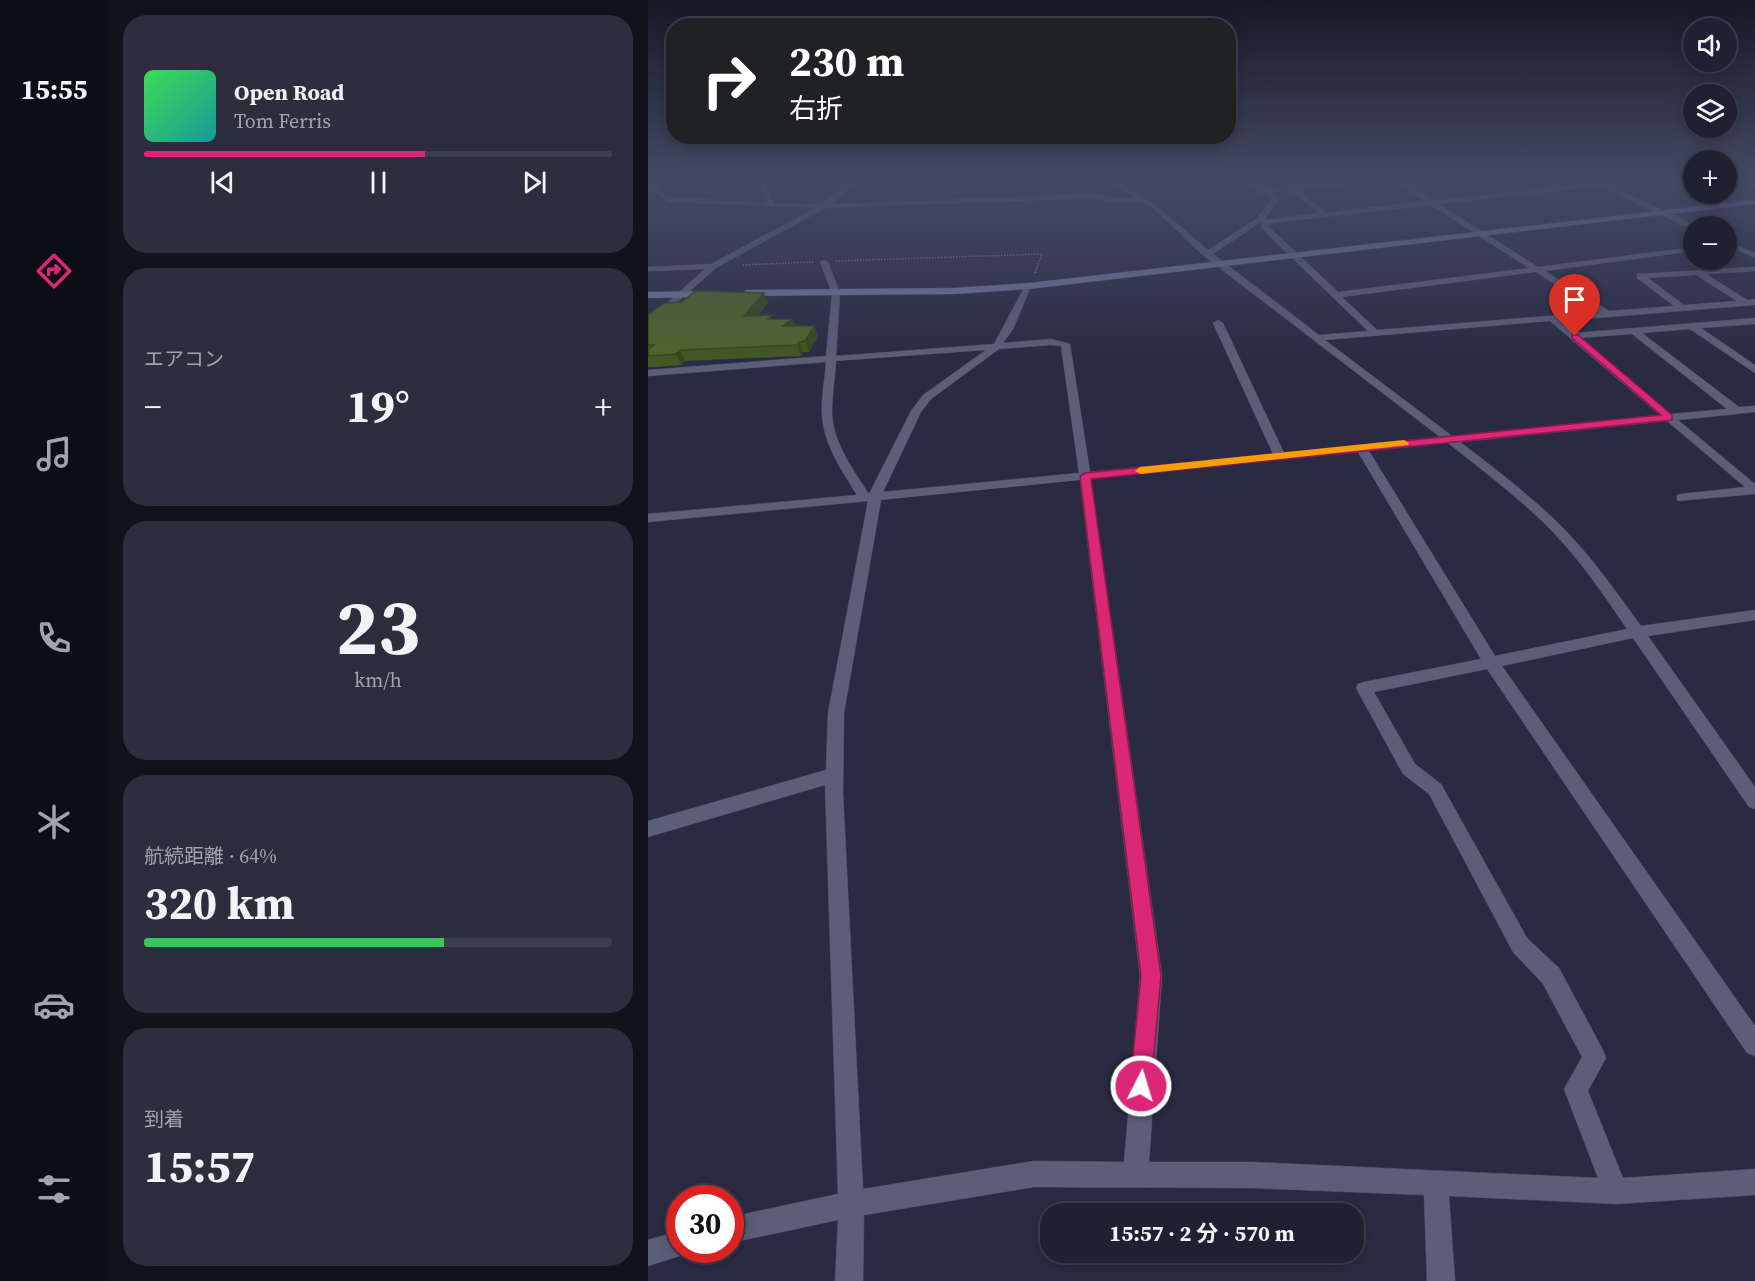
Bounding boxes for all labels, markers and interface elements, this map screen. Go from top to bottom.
map controls [1683,18,1737,270]
button: sound [1683,18,1737,72]
text: 230 m [789,32,904,90]
icon: right [690,42,768,120]
text: 15:55 [21,71,87,108]
text: Open Road [234,77,344,107]
button: layers [1683,84,1737,138]
text: 右折 [789,90,843,127]
text: Tom Ferris [234,107,331,135]
button: + [1683,150,1737,204]
icon: previous [206,166,239,199]
icon: pause [362,166,395,199]
icon: next [518,166,551,199]
button: − [1683,216,1737,270]
icon: directions [33,250,75,292]
pin [1549,274,1600,336]
icon: arrive [1558,283,1591,316]
text: エアコン [144,345,224,373]
text: 19° [346,375,410,437]
text: − [144,384,162,429]
text: + [594,384,612,429]
icon: music [33,433,75,475]
text: 23 [336,573,420,680]
icon: phone [33,617,75,659]
text: km/h [354,666,402,694]
icon: climate [33,801,75,843]
text: 航続距離 · 64% [144,842,277,870]
text: 320 km [144,872,295,934]
icon: car [33,984,75,1026]
position arrow [1109,1054,1173,1118]
text: 到着 [144,1105,184,1133]
text: 15:57 [144,1135,255,1197]
icon: filters [33,1168,75,1210]
speed limit sign: 30 [666,1185,744,1263]
text: 15:57 · 2 分 · 570 m [1109,1218,1295,1248]

